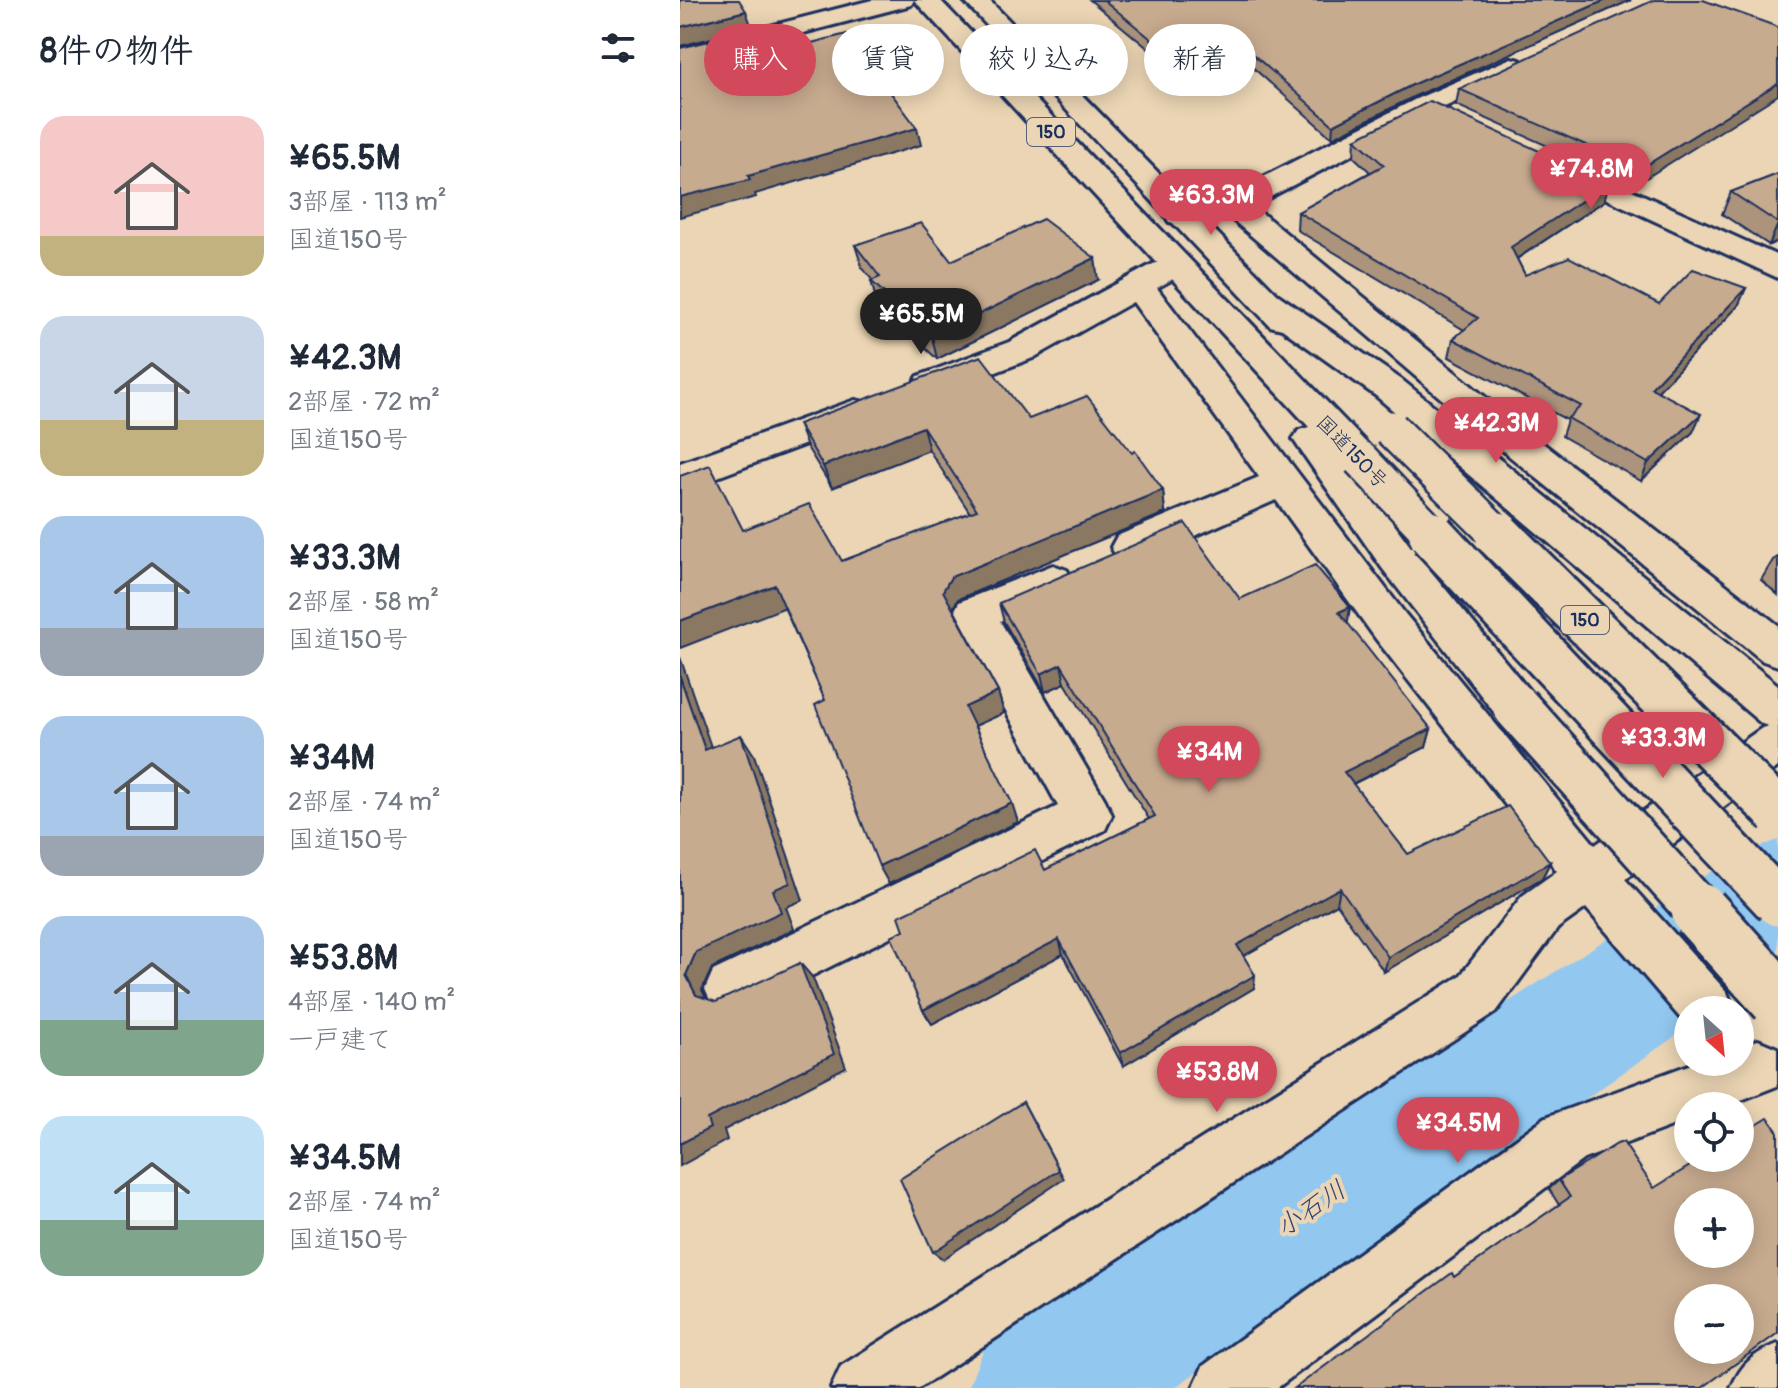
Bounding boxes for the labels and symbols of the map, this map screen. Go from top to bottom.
road number: 150 [1027,118,1075,146]
pin: ¥74.8M [1526,143,1656,211]
pin: ¥63.3M [1146,169,1276,237]
pin: ¥65.5M [856,288,986,356]
pin: ¥42.3M [1431,397,1561,465]
street label: 国道150号 [1311,410,1393,494]
road number: 150 [1561,606,1609,634]
pin: ¥33.3M [1598,712,1728,780]
pin: ¥34M [1162,726,1256,794]
north arrow [1674,996,1754,1076]
pin: ¥53.8M [1152,1046,1282,1114]
pin: ¥34.5M [1393,1097,1523,1165]
water label: 小石川 [1270,1174,1352,1244]

